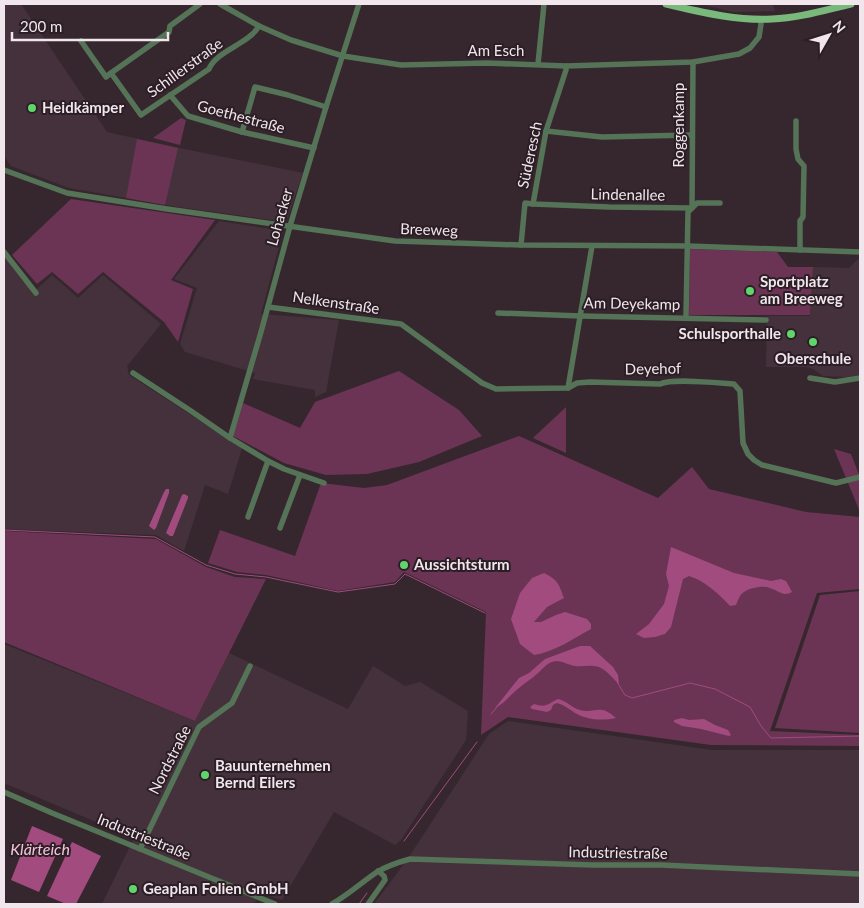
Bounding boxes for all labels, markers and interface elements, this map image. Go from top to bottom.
scale bar [12,10,169,42]
north arrow [804,10,854,60]
text: 200 m [20,17,62,35]
text: N [829,17,849,36]
street label: Schillerstraße [143,34,226,101]
street label: Am Esch [468,41,524,59]
street label: Roggenkamp [669,83,687,167]
street label: Goethestraße [195,96,287,136]
place label: Heidkämper [42,98,124,116]
marker: Heidkämper [26,102,38,114]
street label: Süderesch [513,120,545,190]
street label: Lindenallee [590,184,666,204]
street label: Lohacker [262,185,296,248]
street label: Breeweg [400,219,458,239]
place label: Sportplatz am Breeweg [760,272,843,307]
marker: Sportplatz am Breeweg [744,285,756,297]
street label: Nelkenstraße [292,287,381,317]
street label: Am Deyekamp [584,293,680,313]
place label: Schulsporthalle [678,324,781,342]
marker: Schulsporthalle [785,328,797,340]
marker: Oberschule [807,336,819,348]
place label: Oberschule [775,349,851,367]
street label: Deyehof [625,358,682,377]
place label: Aussichtsturm [413,555,510,573]
marker: Aussichtsturm [398,559,410,571]
street label: Nordstraße [144,722,194,797]
place label: Bauunternehmen Bernd Eilers [215,756,331,791]
marker: Bauunternehmen Bernd Eilers [199,769,211,781]
street label: Industriestraße [95,809,194,863]
water label: Klärteich [10,839,70,858]
street label: Industriestraße [568,842,668,862]
place label: Geaplan Folien GmbH [143,879,289,897]
marker: Geaplan Folien GmbH [127,883,139,895]

